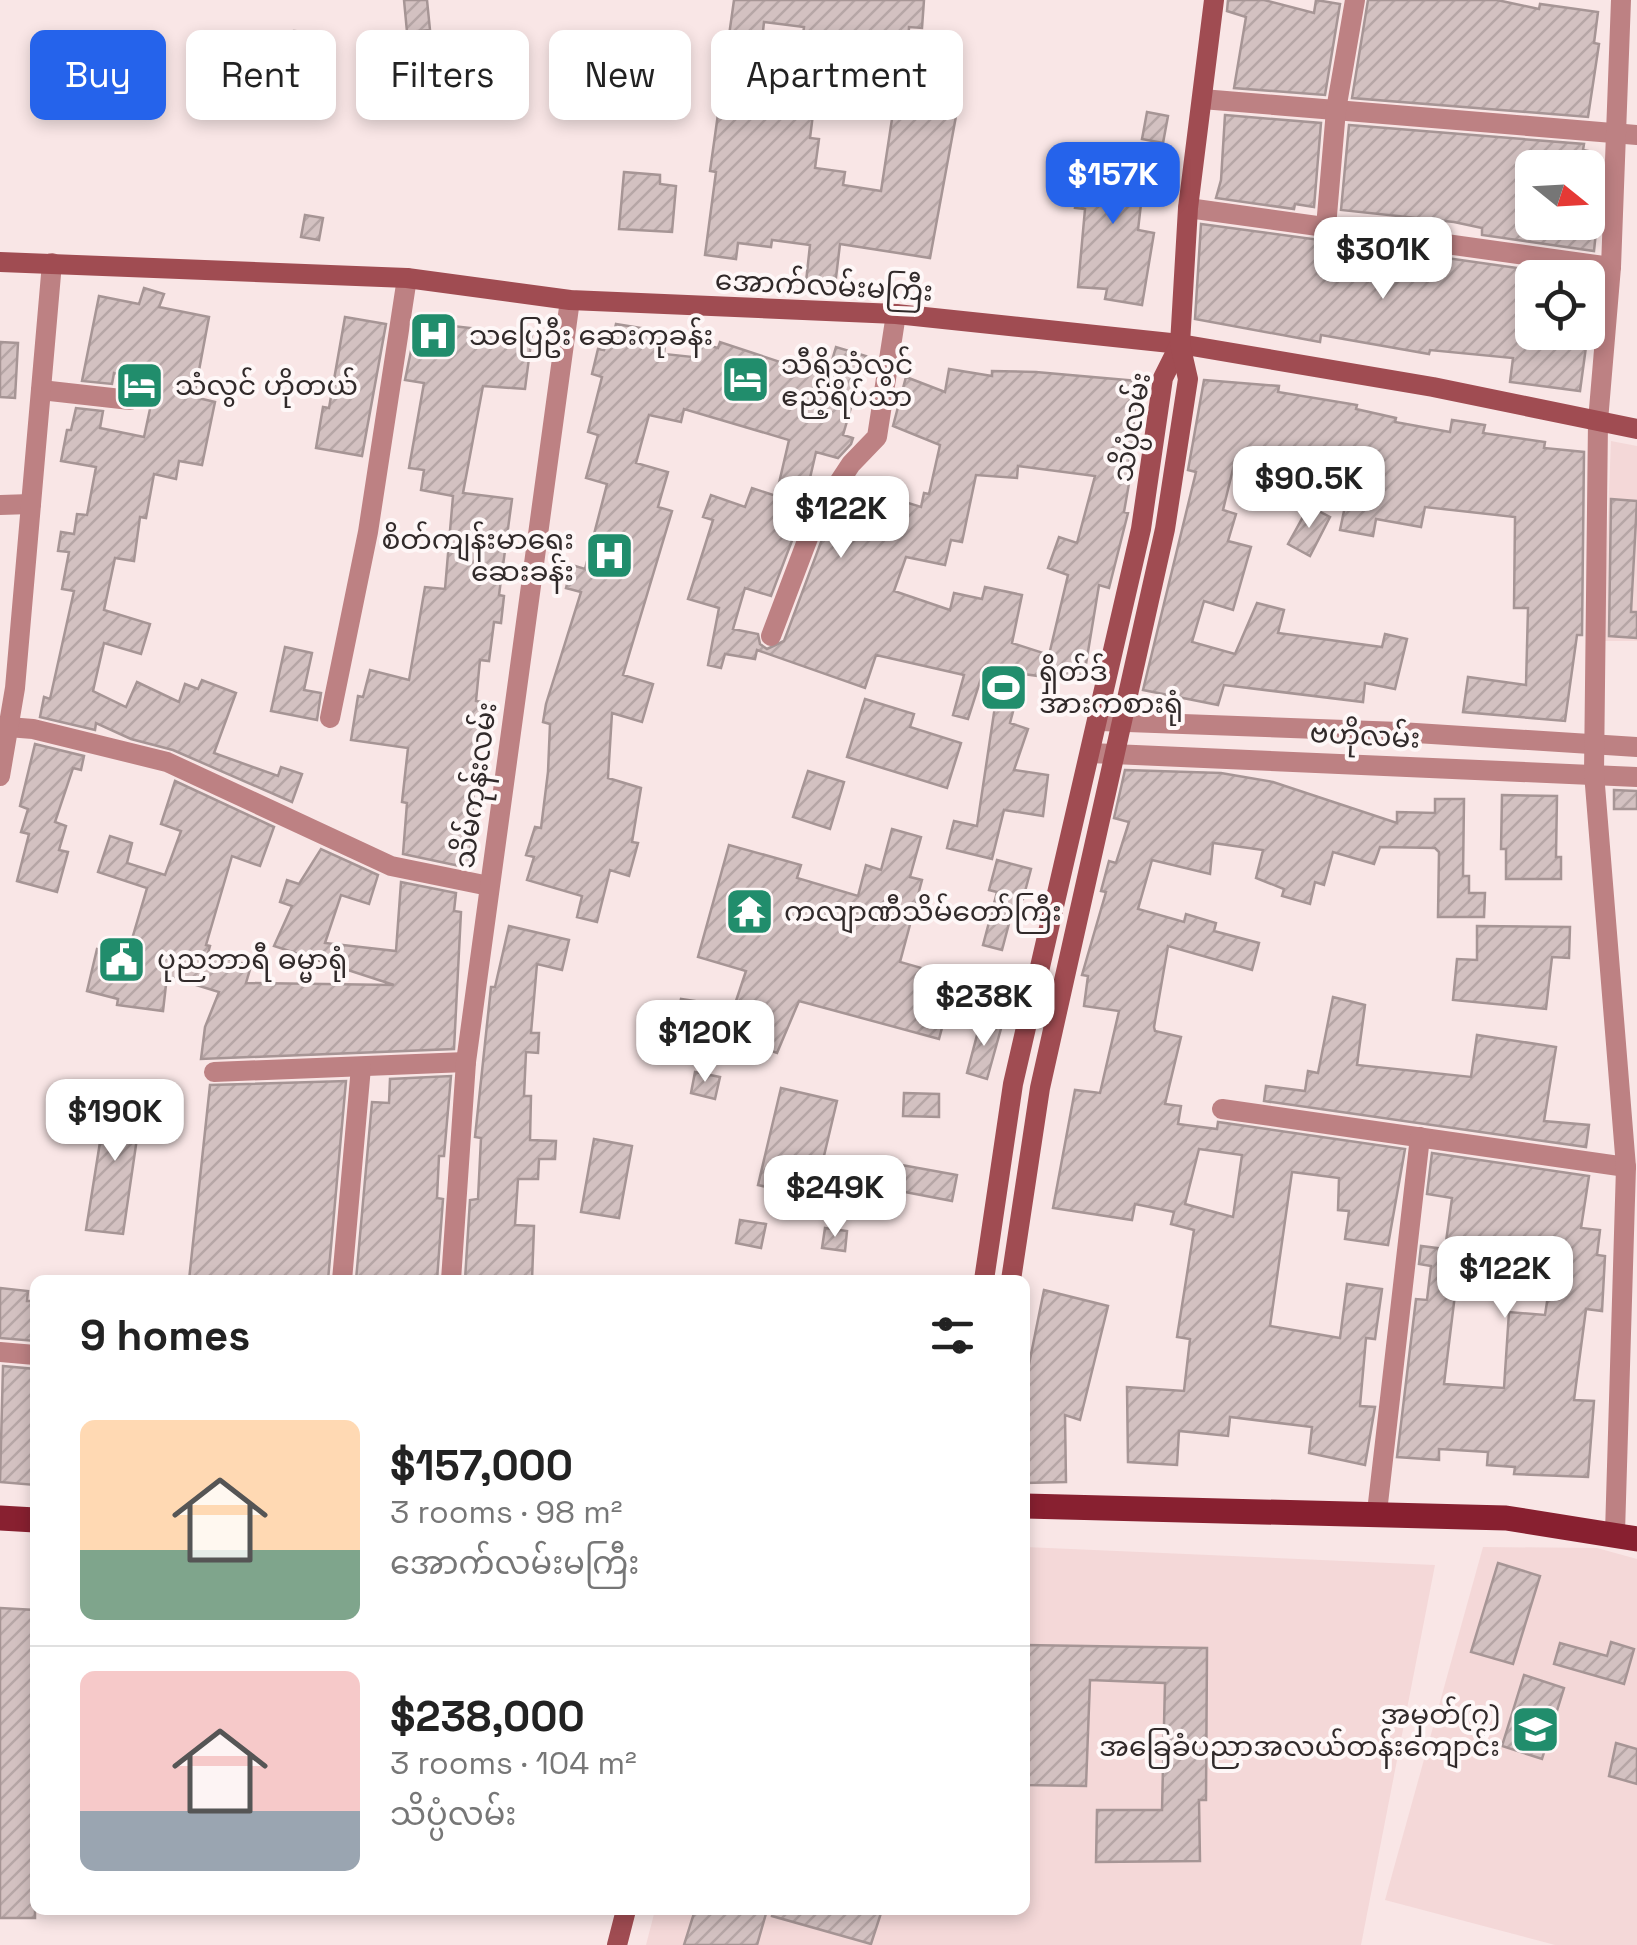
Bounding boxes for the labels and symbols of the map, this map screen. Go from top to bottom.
pin: $157K [1043,142,1183,227]
north arrow [1515,150,1605,240]
pin: $301K [1313,217,1453,302]
street label: အောက်လမ်းမကြီး [714,261,934,314]
hospital icon: သပြေဦး ဆေးကုခန်း [408,309,460,361]
place label: သပြေဦး ဆေးကုခန်း [469,317,713,358]
place label: သီရိသံလွင် ဧည့်ရိပ်သာ [781,346,913,419]
hotel icon: သီရိသံလွင် ဧည့်ရိပ်သာ [720,354,772,406]
hotel icon: သံလွင် ဟိုတယ် [114,359,166,411]
place label: သံလွင် ဟိုတယ် [175,367,358,408]
street label: သိပ္ပံလမ်း [1104,369,1164,486]
pin: $90.5K [1228,446,1390,531]
pin: $122K [771,476,911,561]
place label: စိတ်ကျန်းမာရေး ဆေးခန်း [381,521,574,594]
hospital icon: စိတ်ကျန်းမာရေး ဆေးခန်း [583,529,635,581]
place label: ရှိတ်ဒ် အားကစားရုံ [1039,653,1183,726]
sports icon: ရှိတ်ဒ် အားကစားရုံ [978,661,1030,713]
street label: သိမ်ကုန်းလမ်း [446,699,509,871]
street label: ဗဟိုလမ်း [1309,714,1421,761]
temple icon: ကလျာဏီသိမ်တော်ကြီး [723,885,775,937]
place label: ကလျာဏီသိမ်တော်ကြီး [784,893,1062,934]
public building icon: ပုညဘာရီ ဓမ္မာရုံ [96,933,148,985]
place label: ပုညဘာရီ ဓမ္မာရုံ [157,941,347,983]
pin: $238K [914,964,1054,1049]
pin: $120K [635,1000,775,1085]
pin: $190K [45,1079,185,1164]
pin: $249K [765,1155,905,1240]
pin: $122K [1435,1236,1575,1321]
place label: အမှတ်(၇) အခြေခံပညာအလယ်တန်းကျောင်း [1099,1696,1500,1769]
school or university icon: အမှတ်(၇) အခြေခံပညာအလယ်တန်းကျောင်း [1509,1704,1561,1756]

